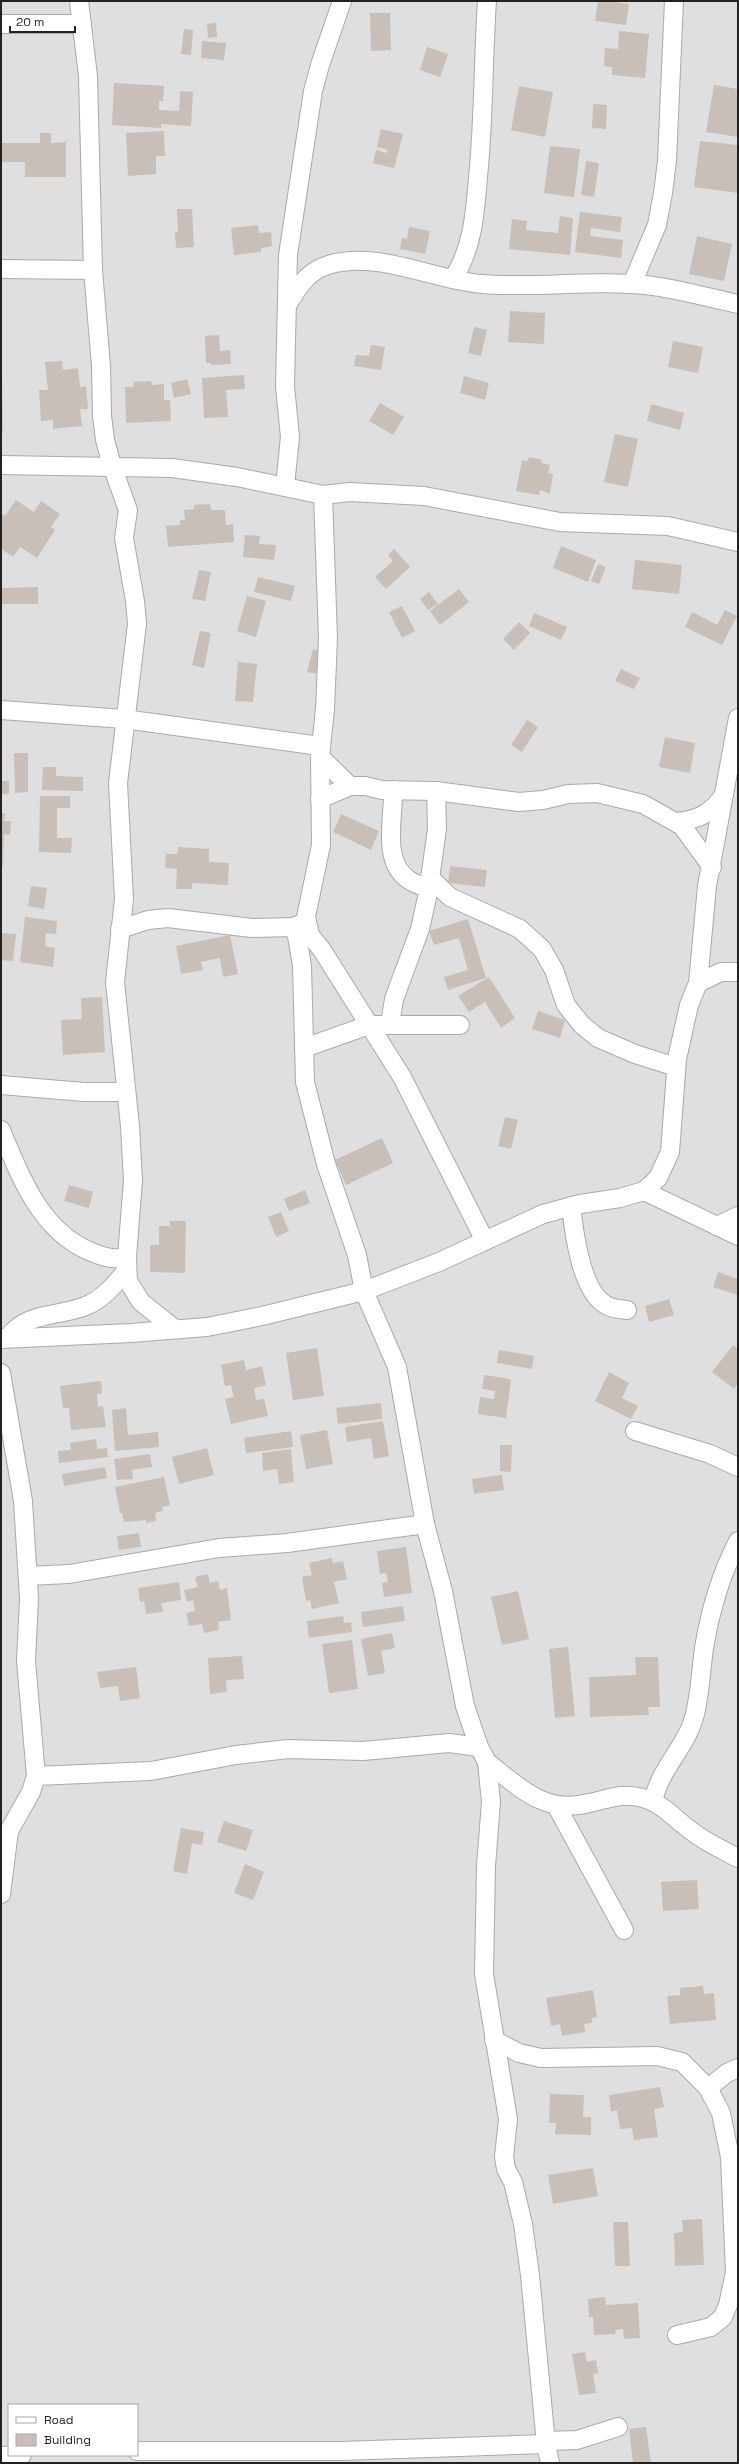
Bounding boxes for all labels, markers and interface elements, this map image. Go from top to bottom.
scale bar [10,8,75,34]
text: 20 m [16,14,44,30]
legend [8,2404,138,2456]
text: Road [44,2412,73,2428]
text: Building [44,2432,91,2448]

